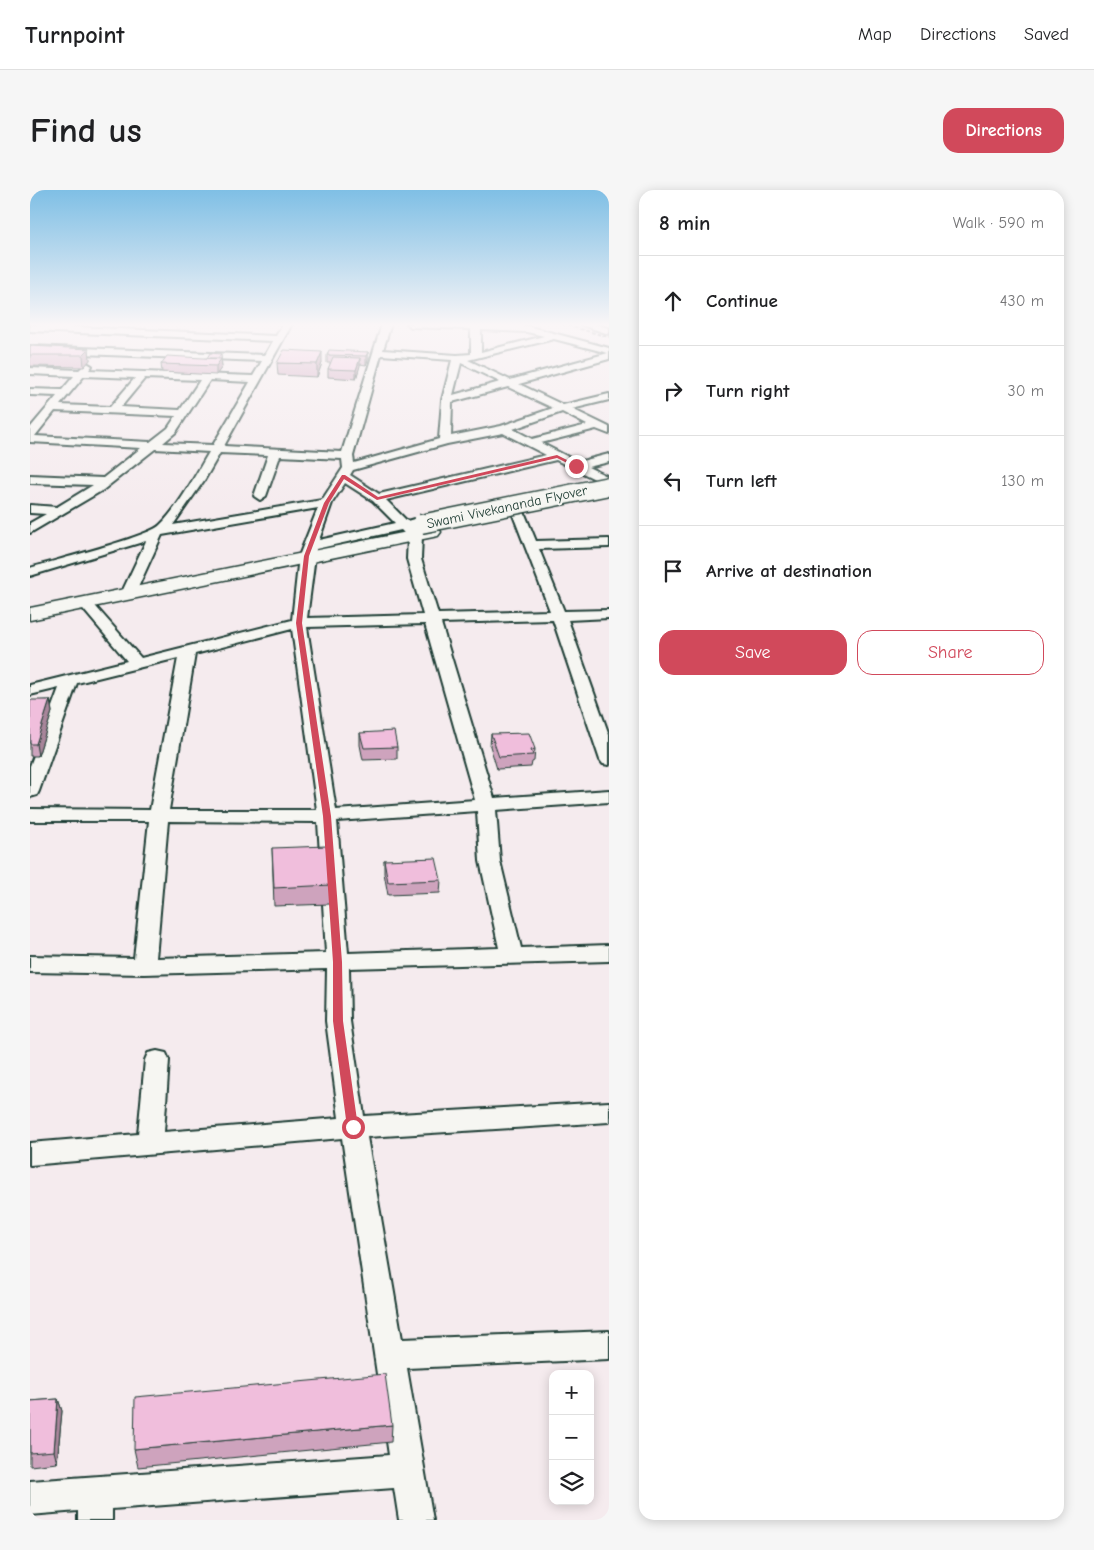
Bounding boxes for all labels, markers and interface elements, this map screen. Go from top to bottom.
text: Turnpoint [25,21,124,49]
text: Map [858,24,892,45]
text: Directions [920,24,996,45]
text: Saved [1024,24,1069,45]
button: Directions [943,108,1064,153]
text: Find us [30,110,142,151]
text: 8 min [659,211,710,235]
text: Walk · 590 m [953,214,1044,232]
icon: ahead [659,287,687,315]
text: Continue [706,290,778,312]
text: 430 m [1000,292,1044,310]
icon: right [659,377,687,405]
text: Turn right [706,380,790,402]
text: 30 m [1008,382,1044,400]
route end [565,455,588,478]
icon: left [659,467,687,495]
text: Turn left [706,470,777,492]
text: 130 m [1001,472,1044,490]
street label: Swami Vivekananda Flyover [425,482,589,532]
icon: arrive [659,557,687,585]
text: Arrive at destination [706,560,872,582]
button: Save [659,630,847,675]
button: Share [857,630,1044,675]
route start [342,1116,365,1139]
map controls [549,1370,594,1505]
button: + [549,1370,594,1415]
button: − [549,1415,594,1460]
button: layers [549,1460,594,1505]

